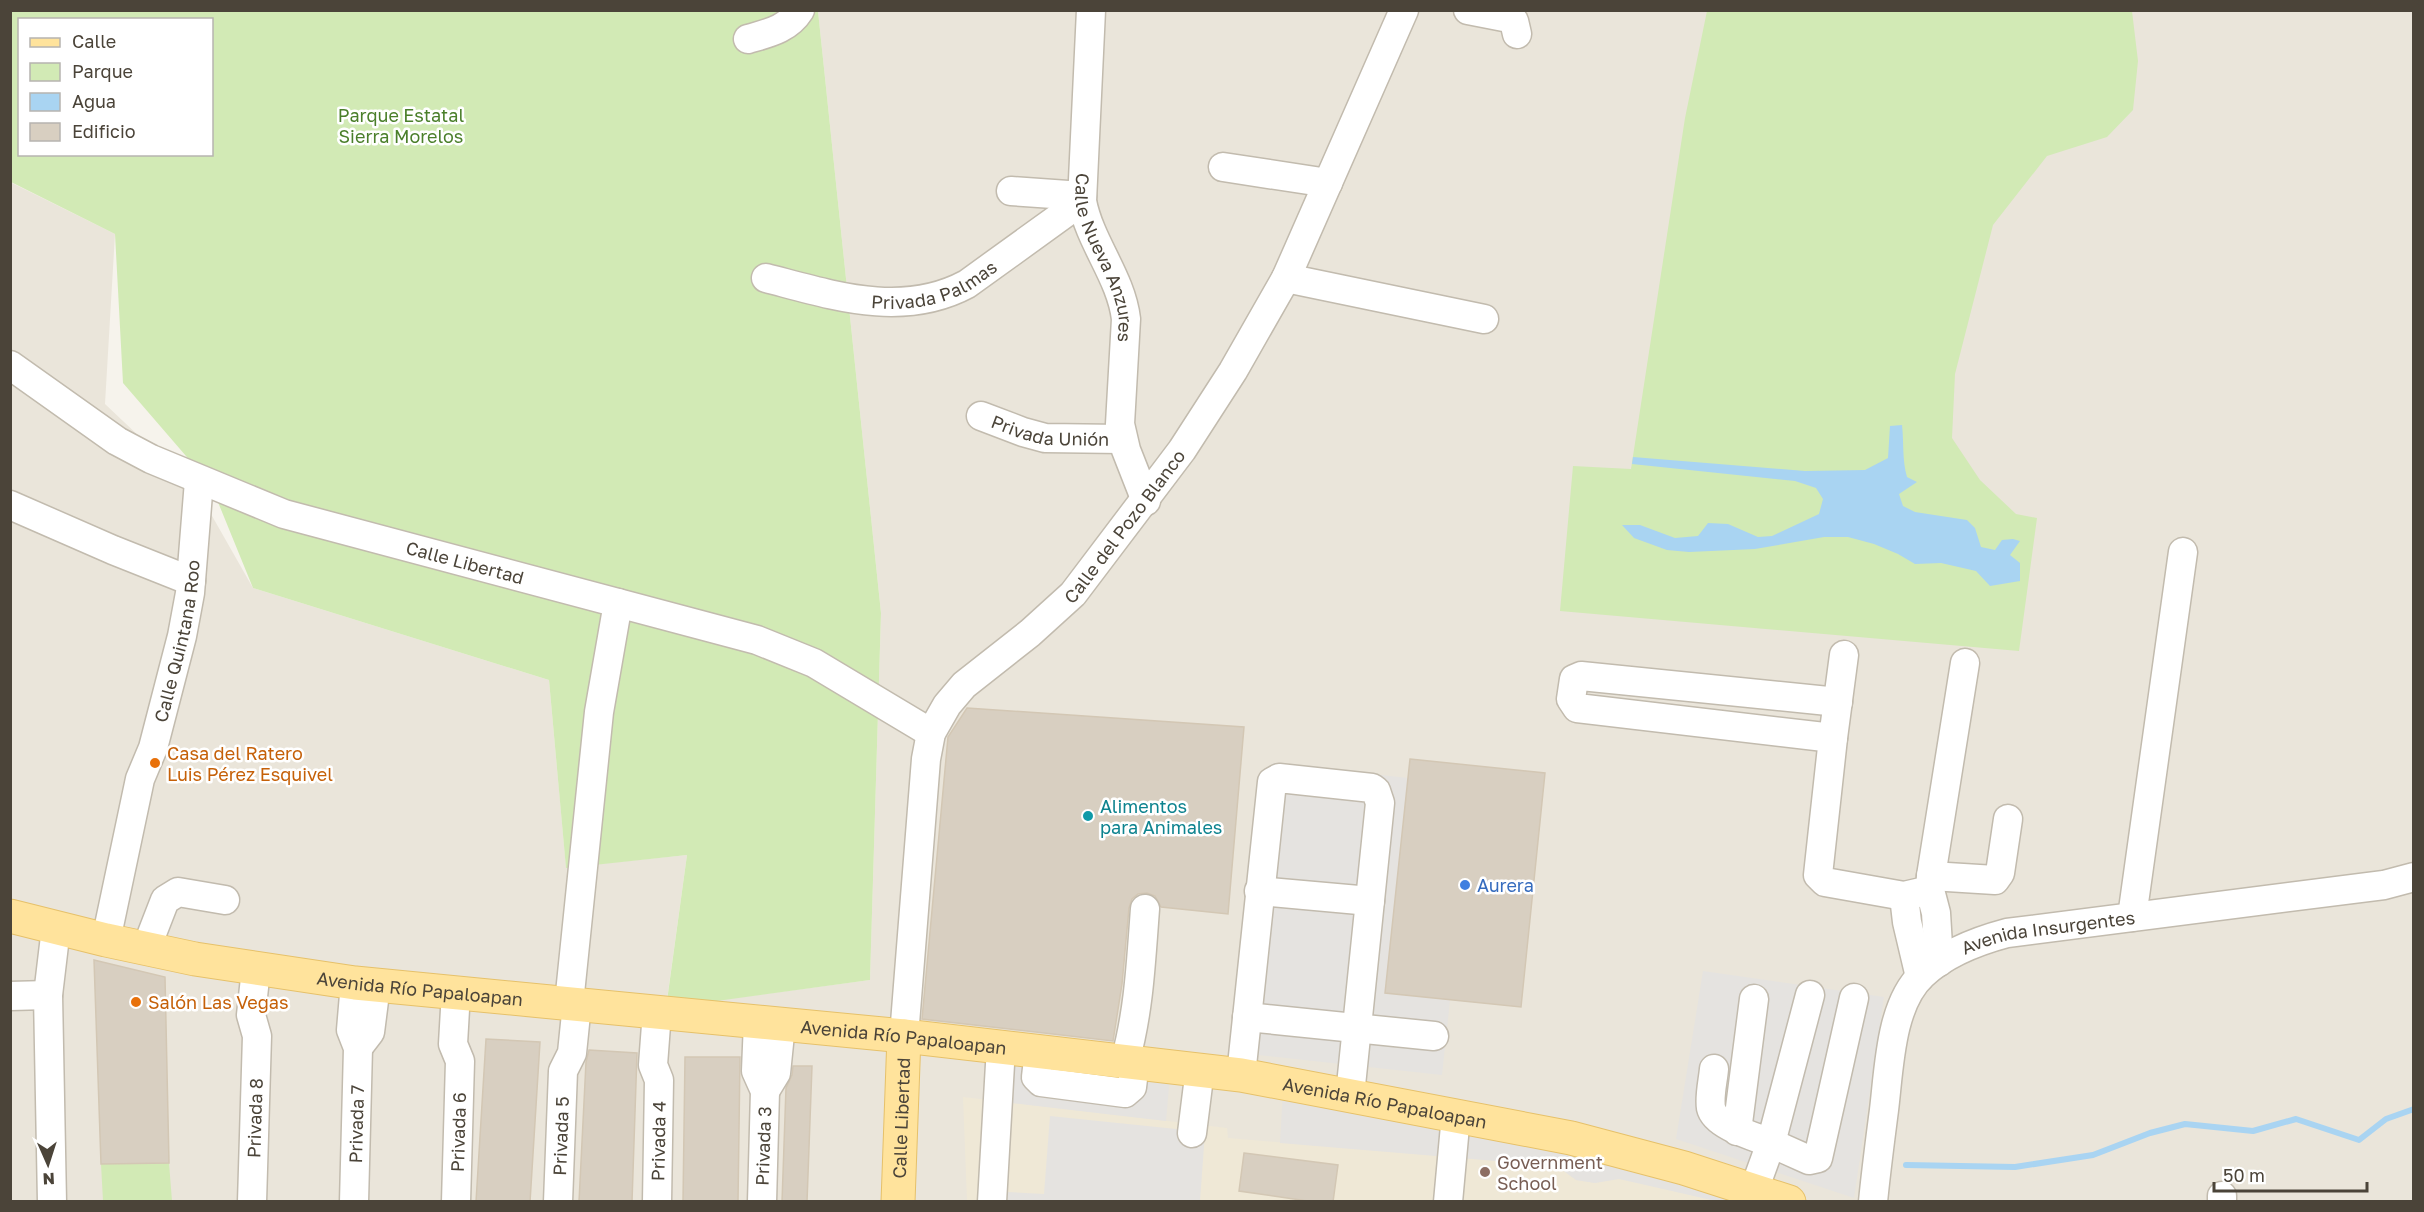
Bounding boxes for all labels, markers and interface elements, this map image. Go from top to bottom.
legend [18,18,213,156]
text: Calle [72,30,116,52]
text: Parque [72,60,133,82]
text: Agua [72,90,116,112]
park label: Parque Estatal Sierra Morelos [338,104,464,147]
text: Edificio [72,120,136,142]
street label: Calle Nueva Anzures [1071,172,1137,343]
street label: Privada Palmas [871,255,1001,313]
street label: Privada Unión [988,410,1109,450]
street label: Calle del Pozo Blanco [1059,445,1190,608]
street label: Calle Libertad [404,536,526,588]
street label: Calle Quintana Roo [149,559,204,725]
place label: Casa del Ratero Luis Pérez Esquivel [167,742,333,785]
marker: Casa del Ratero Luis Pérez Esquivel [148,756,162,770]
place label: Alimentos para Animales [1100,795,1222,838]
marker: Alimentos para Animales [1081,809,1095,823]
place label: Aurera [1477,874,1534,896]
marker: Aurera [1458,878,1472,892]
street label: Avenida Insurgentes [1958,906,2136,959]
street label: Avenida Río Papaloapan [315,966,524,1010]
place label: Salón Las Vegas [148,991,289,1013]
marker: Salón Las Vegas [129,995,143,1009]
street label: Avenida Río Papaloapan [800,1015,1008,1059]
street label: Calle Libertad [888,1057,914,1179]
street label: Avenida Río Papaloapan [1281,1072,1489,1133]
street label: Privada 8 [242,1078,267,1158]
street label: Privada 7 [344,1084,368,1164]
street label: Privada 6 [446,1092,470,1172]
street label: Privada 5 [548,1096,573,1176]
street label: Privada 4 [646,1101,670,1181]
street label: Privada 3 [751,1106,775,1186]
north arrow [18,1134,78,1194]
place label: Government School [1497,1151,1603,1194]
scale bar [2214,1155,2367,1193]
text: 50 m [2223,1164,2265,1186]
marker: Government School [1478,1165,1492,1179]
text: N [42,1169,55,1189]

